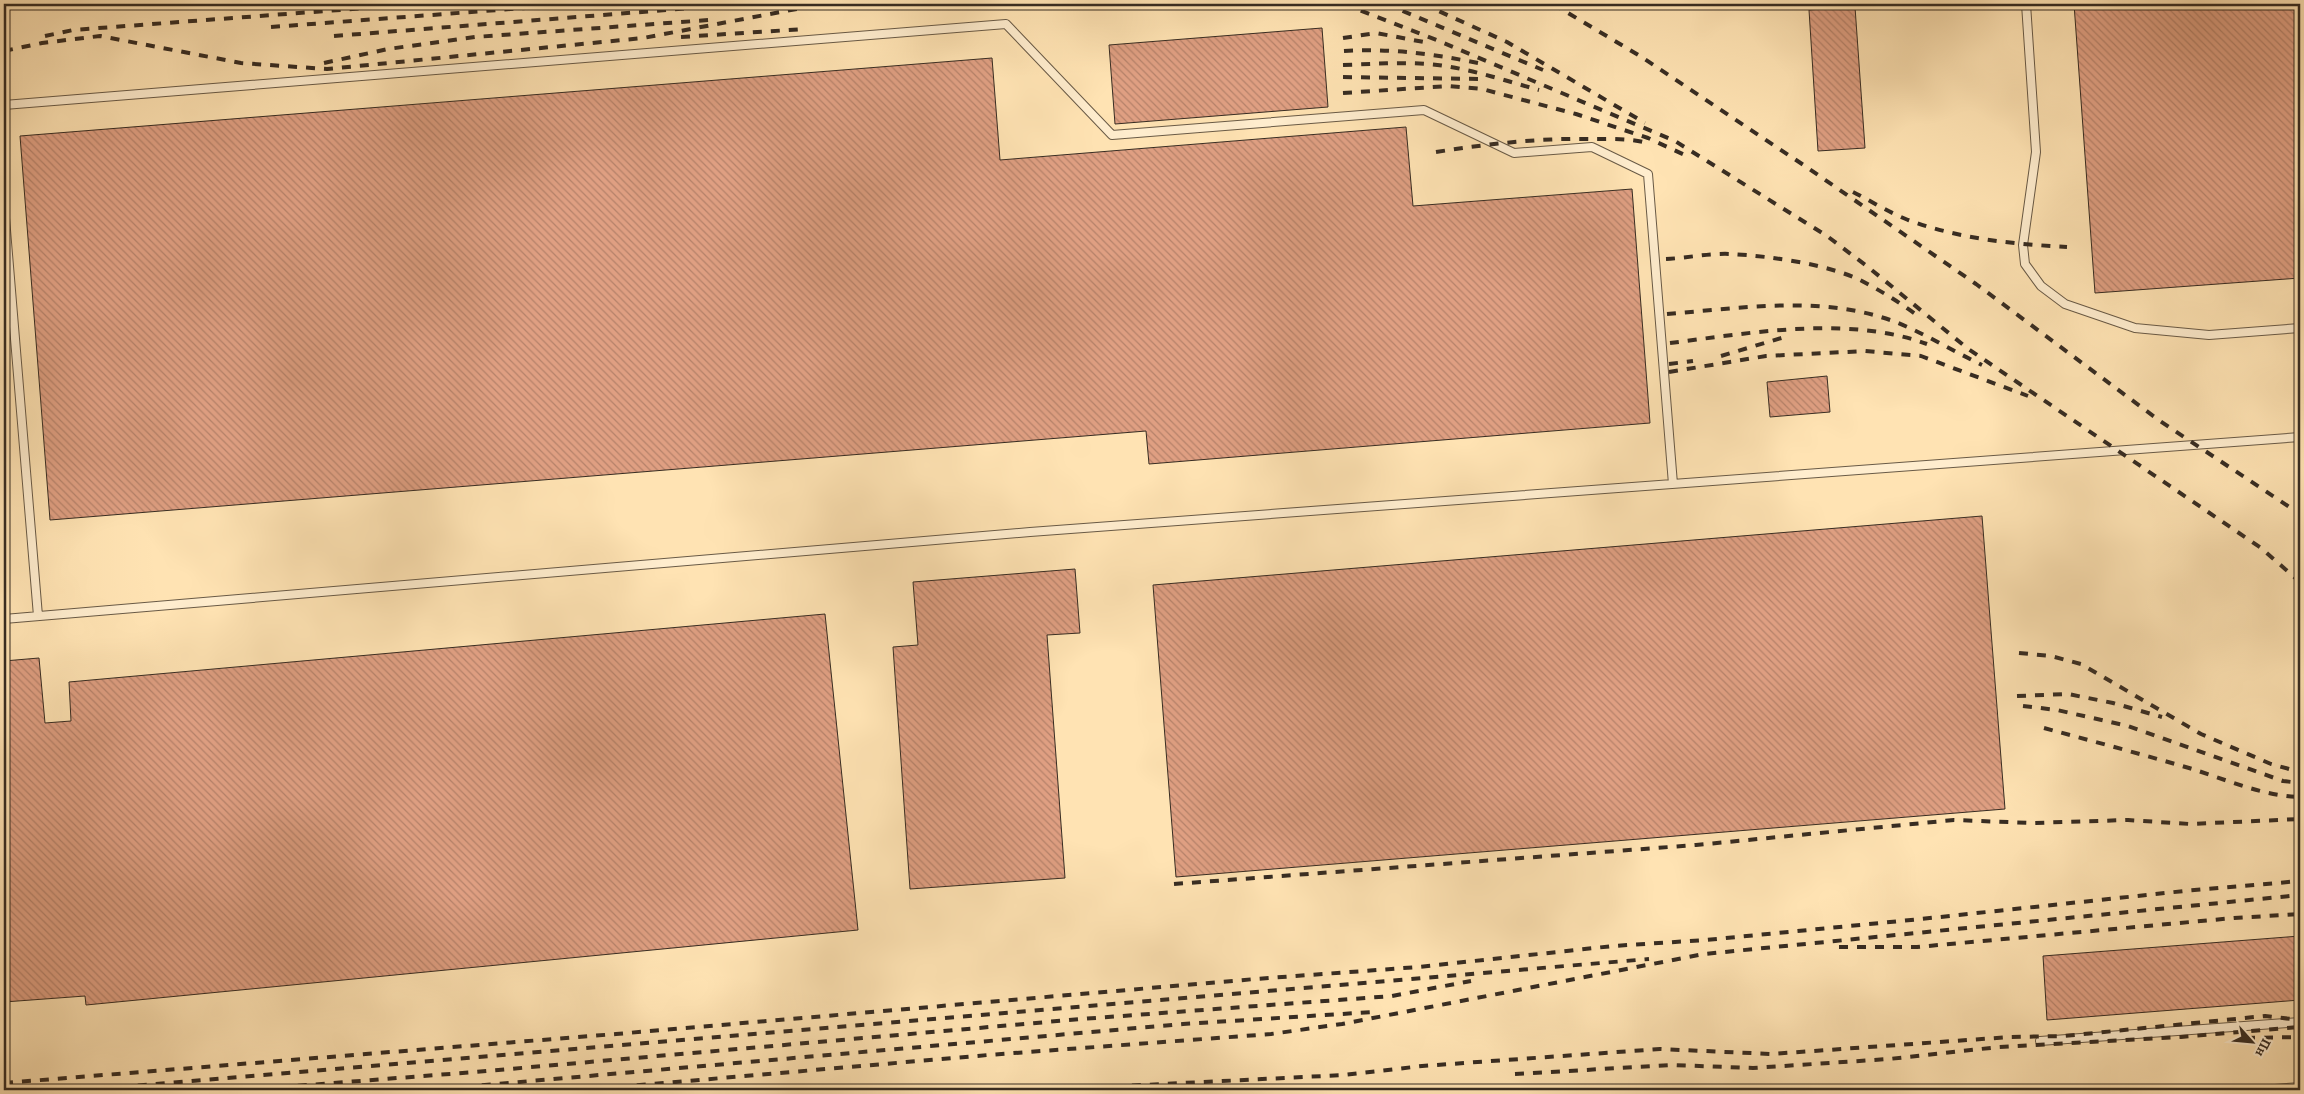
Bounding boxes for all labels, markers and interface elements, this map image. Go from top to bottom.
north arrow [2226,1016,2276,1066]
text: Пн [2251,1035,2276,1060]

